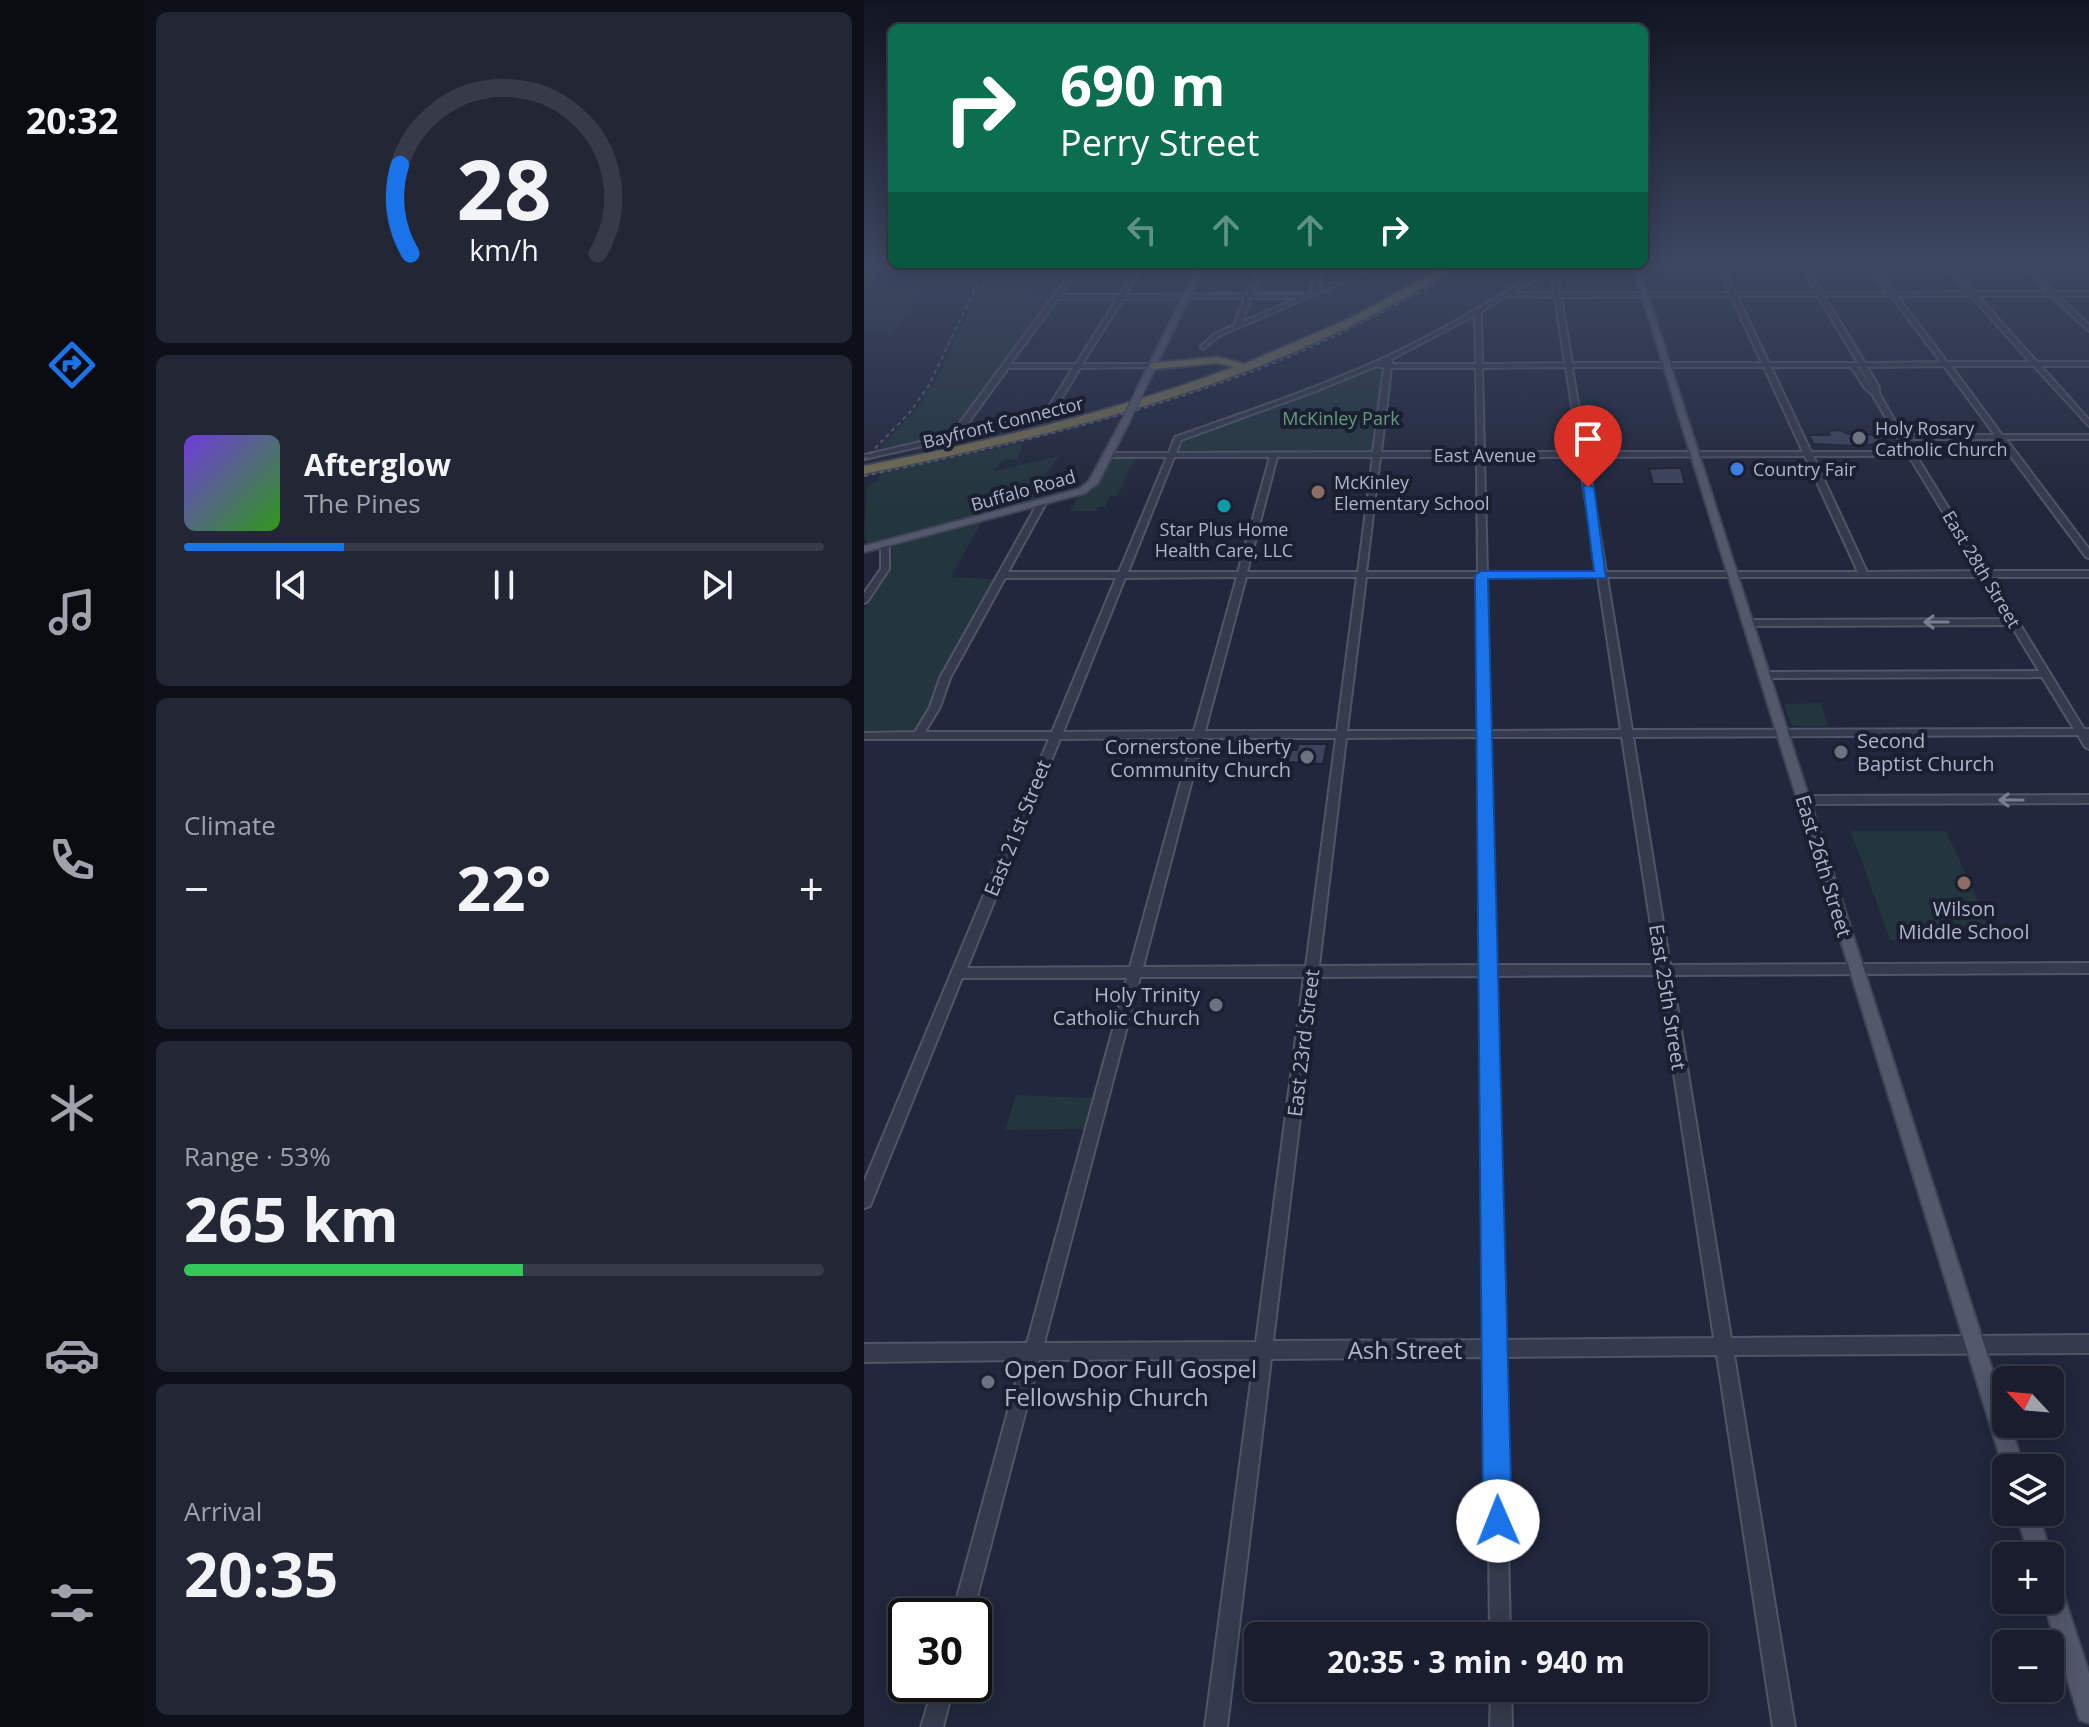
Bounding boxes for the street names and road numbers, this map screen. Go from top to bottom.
street label: Bayfront Connector [920,390,1086,454]
street label: East Avenue [1434,443,1536,467]
street label: Buffalo Road [968,464,1078,516]
street label: East 28th Street [1938,506,2026,632]
street label: East 21st Street [977,756,1057,900]
street label: East 26th Street [1790,792,1858,940]
street label: East 25th Street [1643,922,1693,1072]
street label: East 23rd Street [1281,968,1325,1118]
street label: Ash Street [1348,1333,1462,1366]

